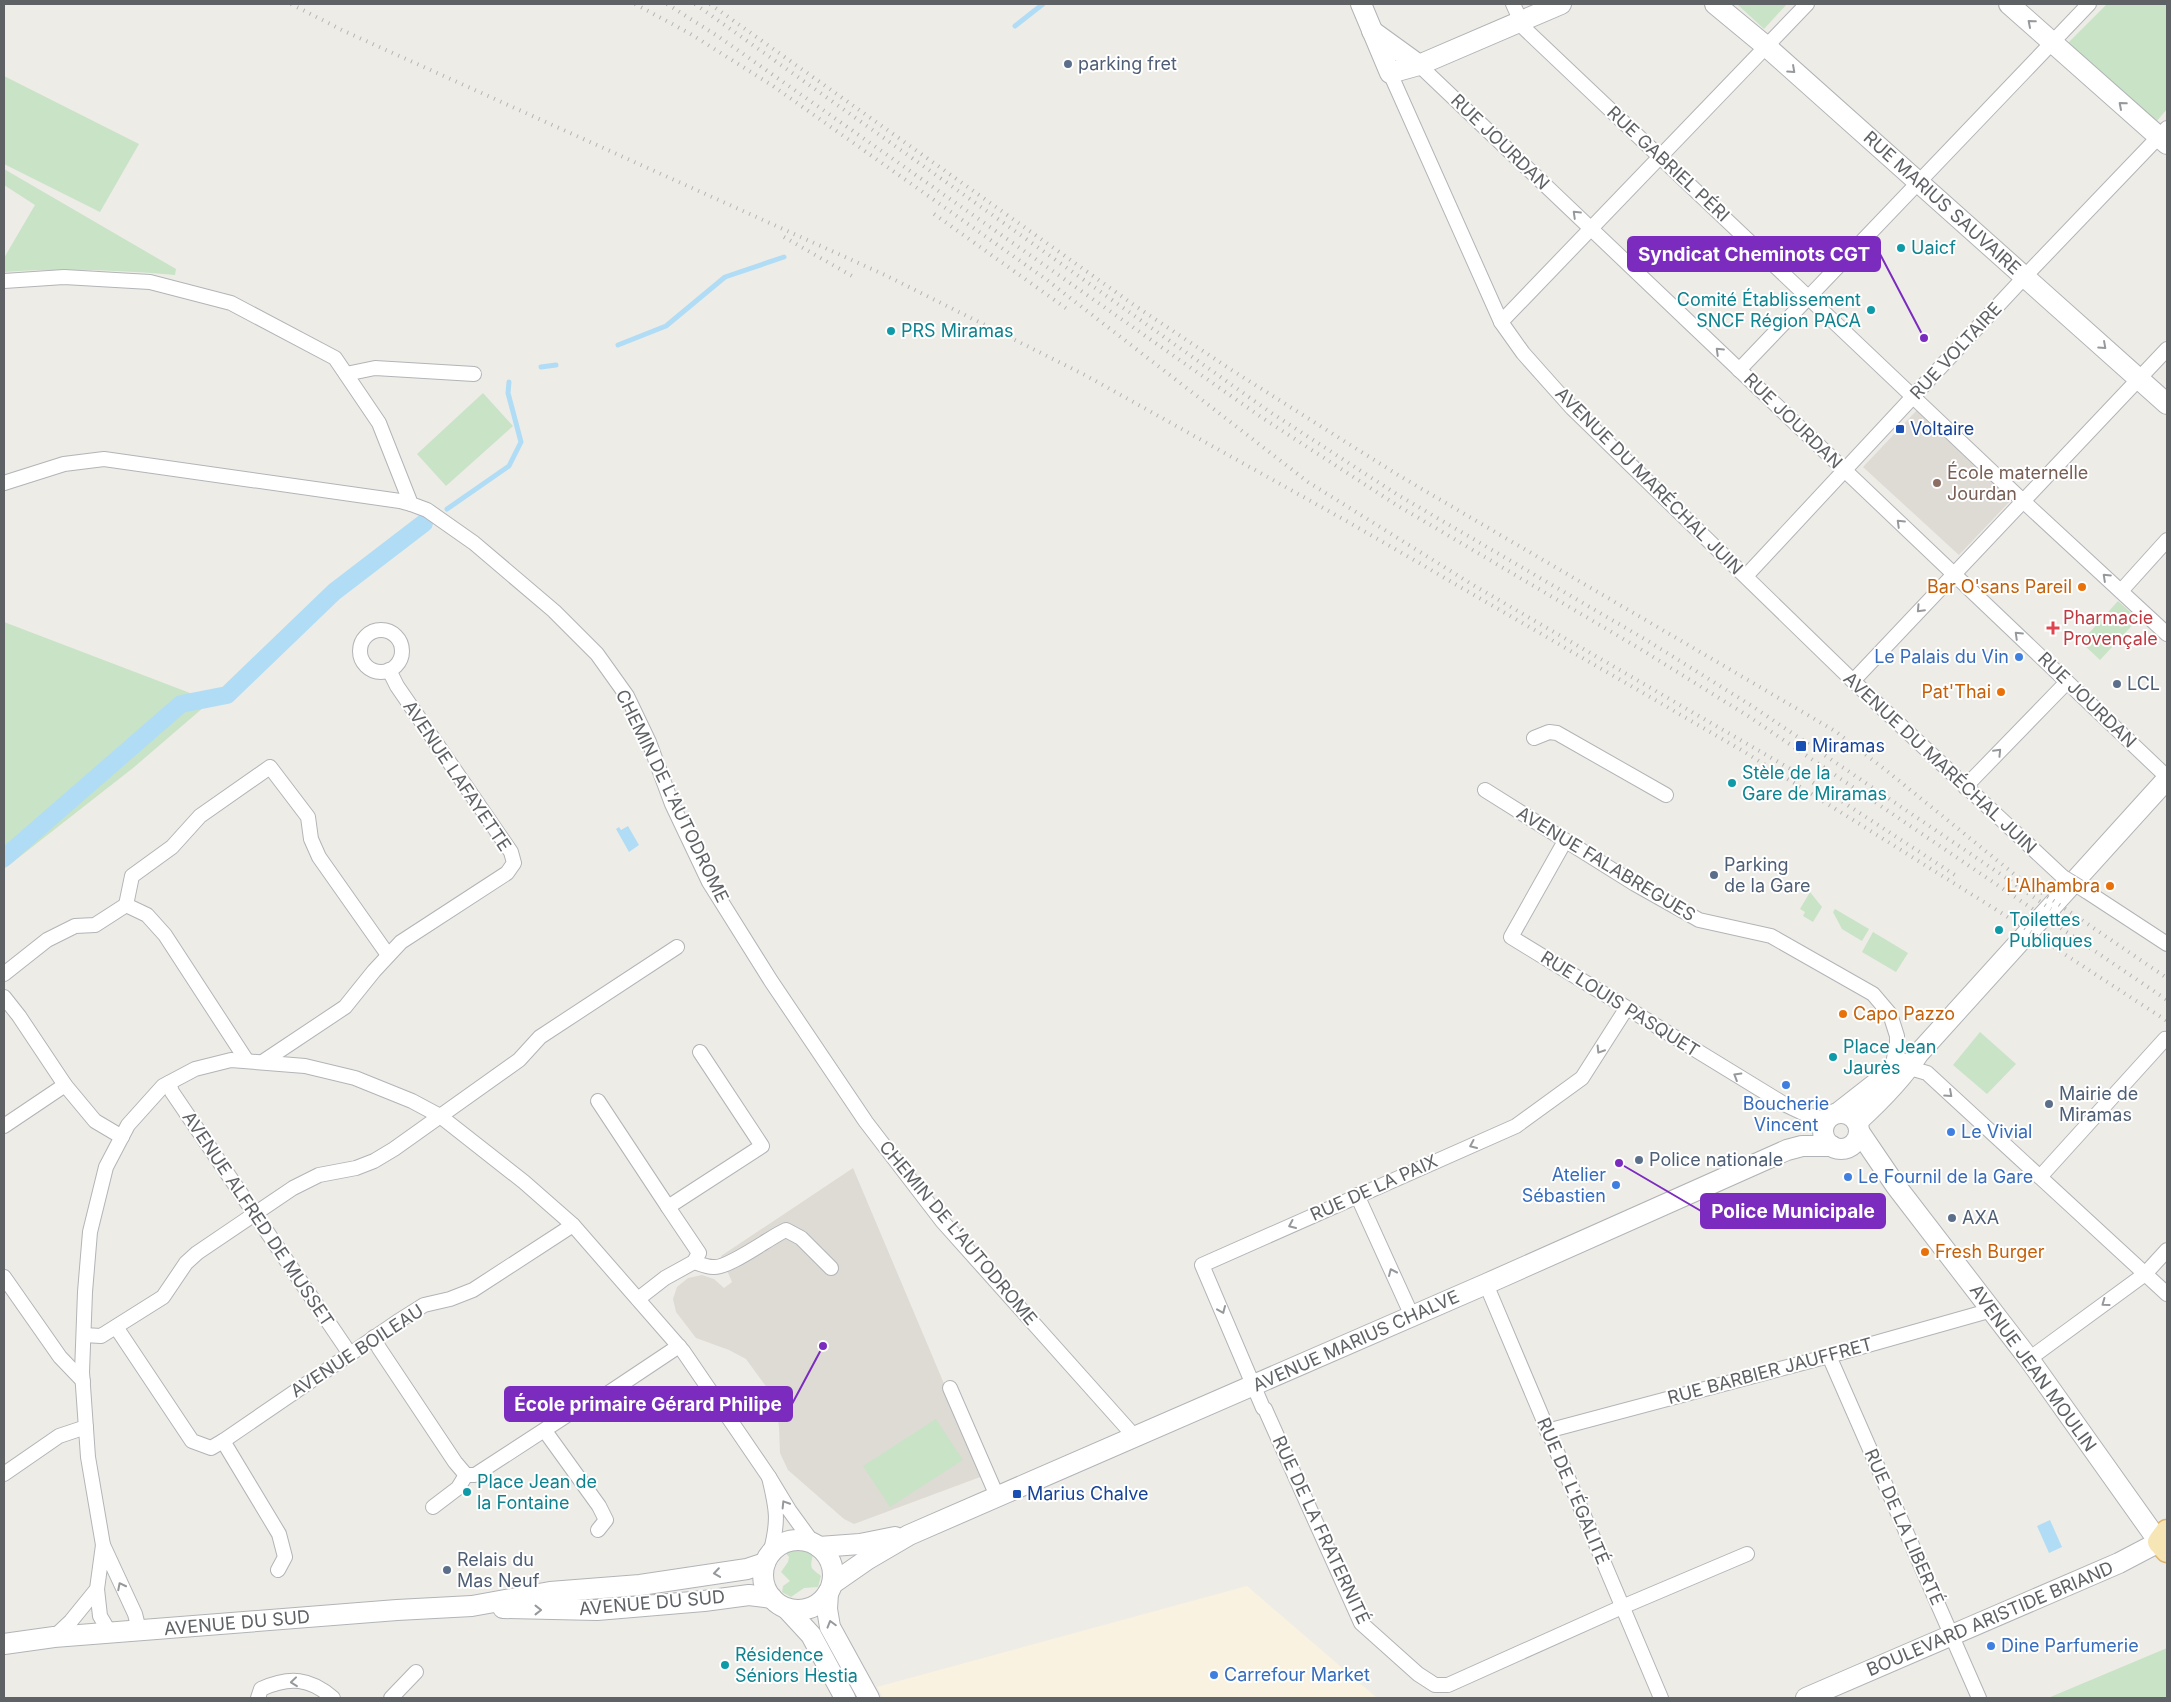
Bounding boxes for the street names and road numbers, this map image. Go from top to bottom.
street label: RUE JOURDAN [1447,90,1554,194]
street label: RUE GABRIEL PÉRI [1603,101,1734,226]
street label: RUE MARIUS SAUVAIRE [1860,127,2025,279]
street label: RUE VOLTAIRE [1905,298,2006,403]
street label: RUE JOURDAN [1740,369,1847,473]
street label: AVENUE DU MARÉCHAL JUIN [1551,382,1748,579]
street label: RUE JOURDAN [2034,648,2141,752]
street label: AVENUE DU MARÉCHAL JUIN [1840,667,2042,858]
street label: CHEMIN DE L'AUTODROME [612,686,733,906]
street label: AVENUE LAFAYETTE [399,696,516,855]
street label: AVENUE FALABREGUES [1513,802,1699,925]
street label: RUE LOUIS PASQUET [1537,946,1703,1061]
street label: AVENUE ALFRED DE MUSSET [178,1107,338,1330]
street label: CHEMIN DE L'AUTODROME [875,1136,1042,1329]
street label: RUE DE LA PAIX [1307,1150,1441,1225]
street label: AVENUE JEAN MOULIN [1966,1280,2101,1455]
street label: AVENUE MARIUS CHALVE [1249,1285,1462,1396]
street label: AVENUE BOILEAU [286,1300,427,1401]
street label: RUE BARBIER JAUFFRET [1665,1333,1875,1408]
street label: RUE DE L'ÉGALITÉ [1533,1414,1615,1567]
street label: RUE DE LA FRATERNITÉ [1269,1432,1375,1627]
street label: RUE DE LA LIBERTÉ [1860,1445,1949,1608]
street label: BOULEVARD ARISTIDE BRIAND [1863,1557,2116,1680]
street label: AVENUE DU SUD [578,1586,726,1619]
street label: AVENUE DU SUD [163,1606,311,1639]

